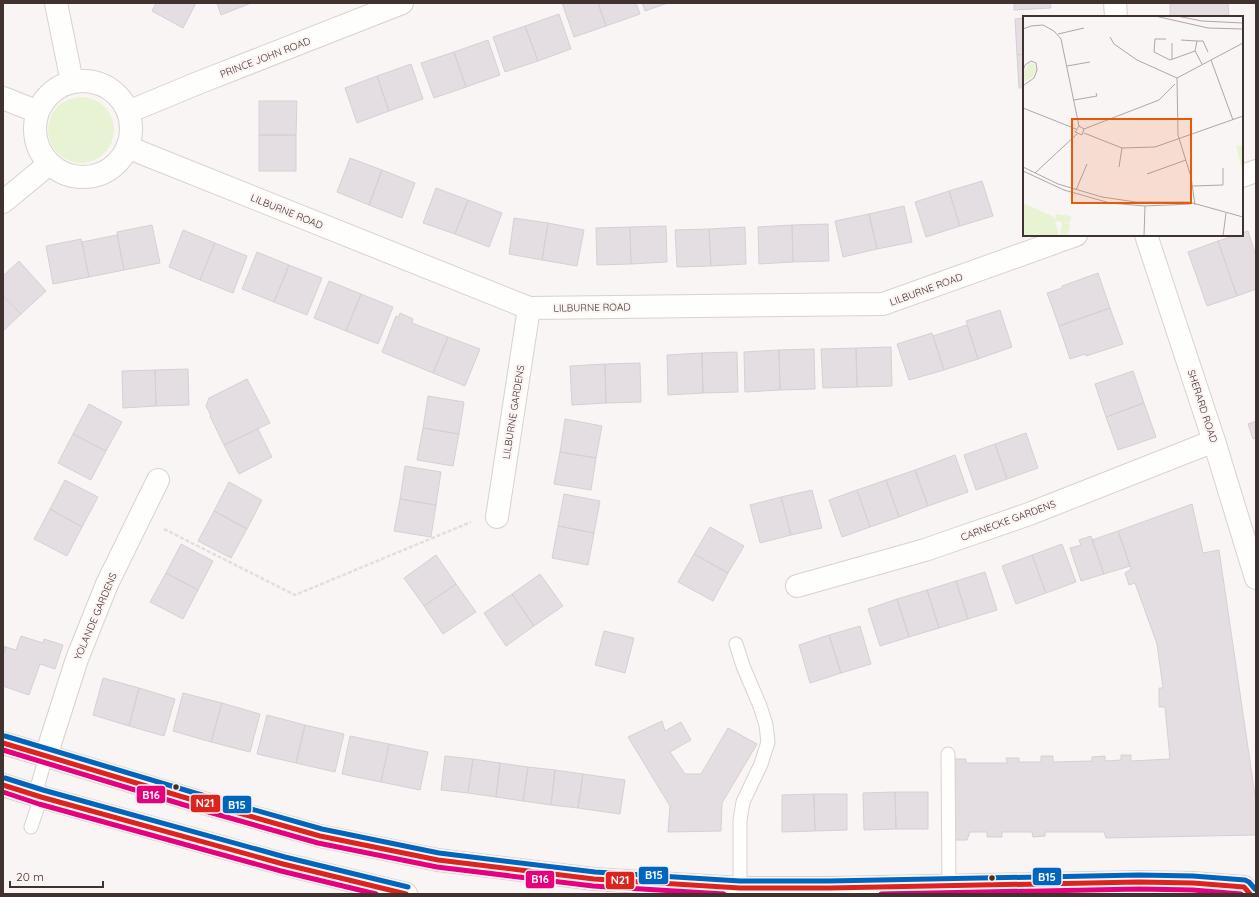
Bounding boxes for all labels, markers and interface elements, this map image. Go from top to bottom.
inset map [1023,16,1243,236]
street label: PRINCE JOHN ROAD [218,34,312,81]
street label: LILBURNE ROAD [249,191,325,232]
street label: LILBURNE ROAD [888,270,965,309]
street label: LILBURNE ROAD [553,300,631,315]
street label: LILBURNE GARDENS [500,364,527,460]
street label: SHERARD ROAD [1185,368,1220,444]
street label: CARNECKE GARDENS [959,497,1058,544]
street label: YOLANDE GARDENS [71,570,120,662]
unlabelled marker [171,782,181,792]
line badge: B16 [136,785,166,804]
text: B16 [142,788,160,802]
line badge: N21 [190,794,221,813]
line badge: B15 [222,795,252,814]
text: N21 [196,796,214,810]
text: B15 [228,798,246,812]
scale bar [10,863,103,889]
line badge: B15 [638,866,669,885]
line badge: B15 [1032,867,1062,886]
text: B15 [645,868,663,882]
text: 20 m [16,869,44,884]
line badge: B16 [525,870,555,889]
text: B15 [1038,870,1056,884]
line badge: N21 [605,871,635,890]
text: B16 [531,872,549,886]
text: N21 [611,873,629,887]
unlabelled marker [987,873,997,883]

